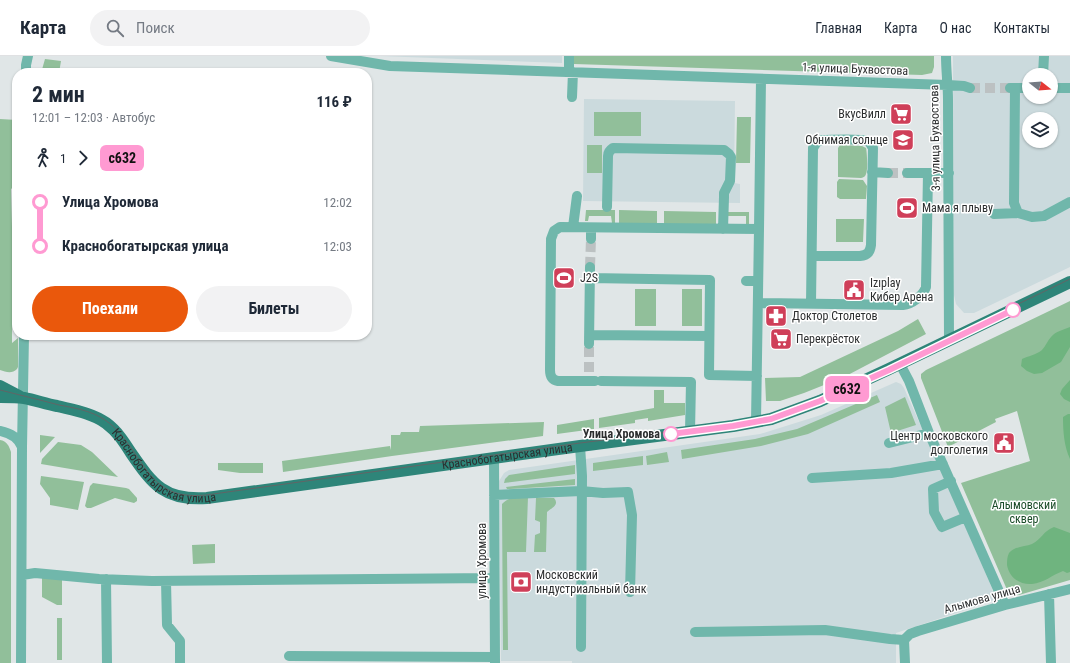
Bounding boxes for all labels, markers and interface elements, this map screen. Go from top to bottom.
search box [90,10,370,46]
text: Карта [20,16,66,39]
icon: search [104,17,126,39]
text: Поиск [136,19,175,37]
text: Главная [815,20,862,36]
text: Карта [884,20,917,36]
text: О нас [939,20,971,36]
text: Контакты [993,20,1050,36]
street label: 1-я улица Бухвостова [802,60,909,78]
north arrow [1022,68,1058,104]
map controls [1022,68,1058,148]
text: 2 мин [32,82,85,107]
street label: 3-я улица Бухвостова [927,84,943,191]
text: 116 ₽ [316,93,352,111]
supermarket icon: ВкусВилл [888,101,914,127]
place label: ВкусВилл [838,107,886,121]
text: 12:01 – 12:03 · Автобус [32,110,155,125]
button: layers [1022,112,1058,148]
school or university icon: Обнимая солнце [890,127,916,153]
place label: Обнимая солнце [805,133,888,147]
icon: walk [32,147,54,169]
icon: forward [72,147,94,169]
text: с632 [108,150,136,166]
text: 1 [60,151,66,166]
text: Улица Хромова [62,193,159,211]
text: 12:02 [323,195,352,210]
sports icon: Мама я плыву [894,195,920,221]
place label: Мама я плыву [922,201,993,215]
text: Краснобогатырская улица [62,237,228,255]
text: 12:03 [323,239,352,254]
sports icon: J2S [551,265,577,291]
place label: J2S [580,271,598,285]
place label: Izıplay Кибер Арена [870,276,933,304]
public building icon: Izıplay Кибер Арена [841,277,867,303]
button: Поехали [32,286,188,332]
button: Билеты [196,286,352,332]
unlabelled marker [1005,302,1021,318]
pharmacy icon: Доктор Столетов [763,303,789,329]
place label: Доктор Столетов [792,309,877,323]
supermarket icon: Перекрёсток [768,326,794,352]
place label: Перекрёсток [796,332,860,346]
line badge: с632 [819,376,875,402]
text: с632 [833,381,861,397]
street label: Краснобогатырская улица [109,426,217,505]
marker: Улица Хромова [663,426,679,442]
place label: Улица Хромова [583,427,660,441]
place label: Центр московского долголетия [890,429,988,457]
public building icon: Центр московского долголетия [991,430,1017,456]
street label: Краснобогатырская улица [441,440,574,472]
park label: Алымовский сквер [992,498,1056,526]
street label: улица Хромова [475,523,489,599]
place label: Московский индустриальный банк [536,568,647,596]
bank icon: Московский индустриальный банк [508,569,534,595]
street label: Алымова улица [942,581,1022,617]

